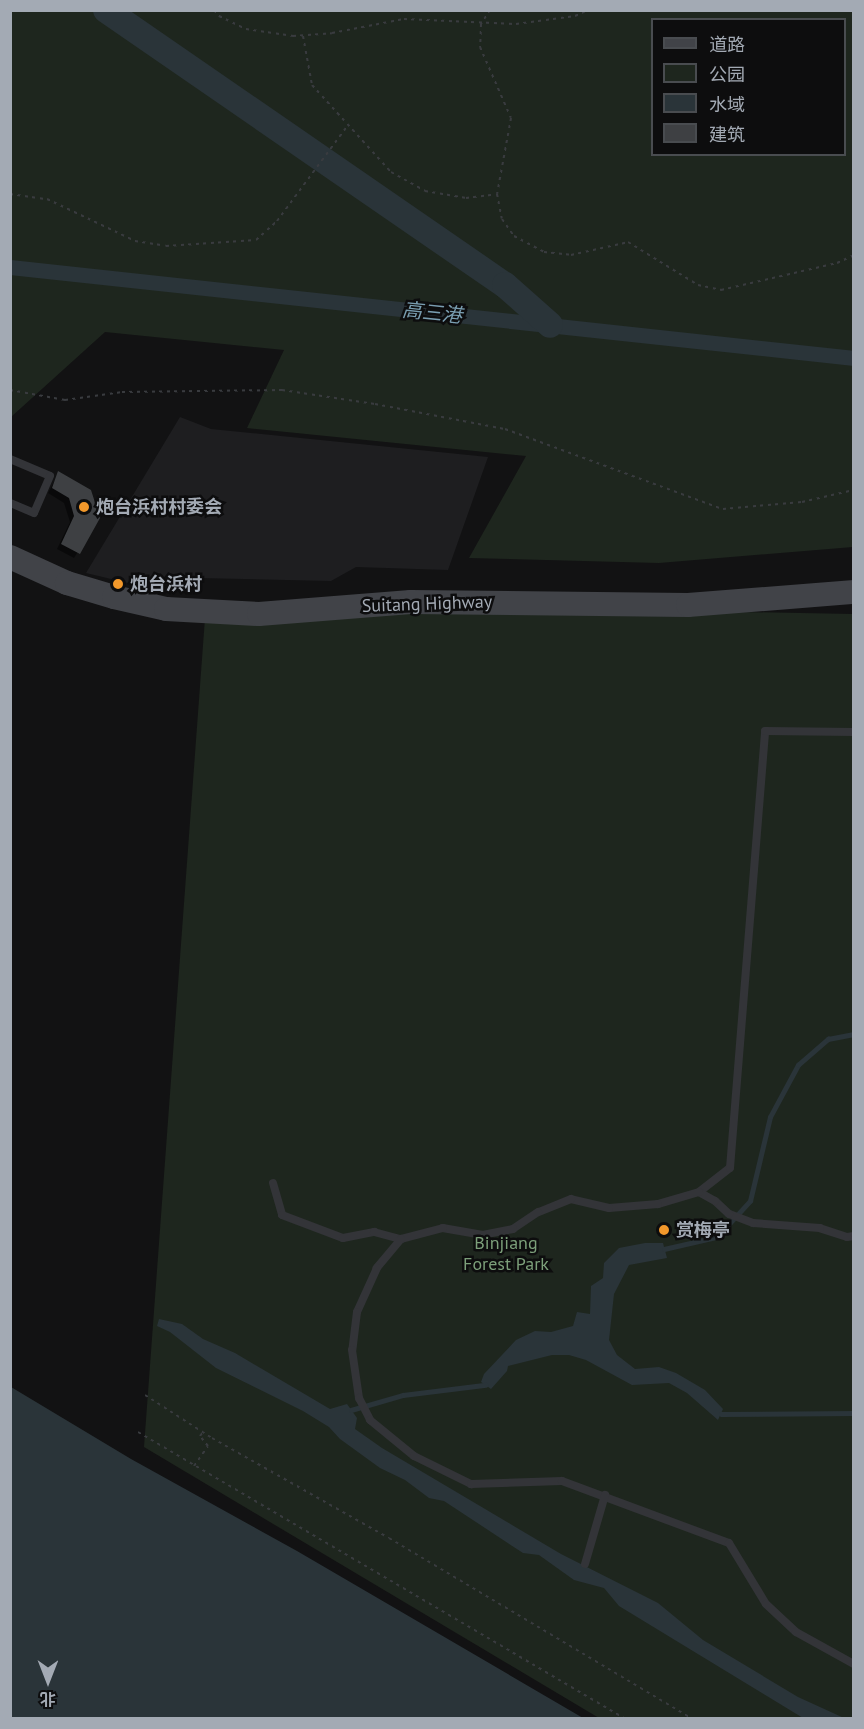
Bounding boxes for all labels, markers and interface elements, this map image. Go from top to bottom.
legend [651,18,846,156]
text: 道路 [709,33,745,56]
text: 公园 [709,63,745,86]
text: 水域 [709,93,745,116]
text: 建筑 [709,123,745,146]
water label: 高三港 [401,298,463,328]
place label: 炮台浜村村委会 [96,496,222,518]
marker: 炮台浜村村委会 [77,500,91,514]
place label: 炮台浜村 [130,573,202,595]
marker: 炮台浜村 [111,577,125,591]
street label: Suitang Highway [361,591,493,617]
place label: 赏梅亭 [676,1219,730,1241]
marker: 赏梅亭 [657,1223,671,1237]
park label: Binjiang Forest Park [463,1233,549,1276]
north arrow [18,1651,78,1711]
text: 北 [40,1689,56,1709]

